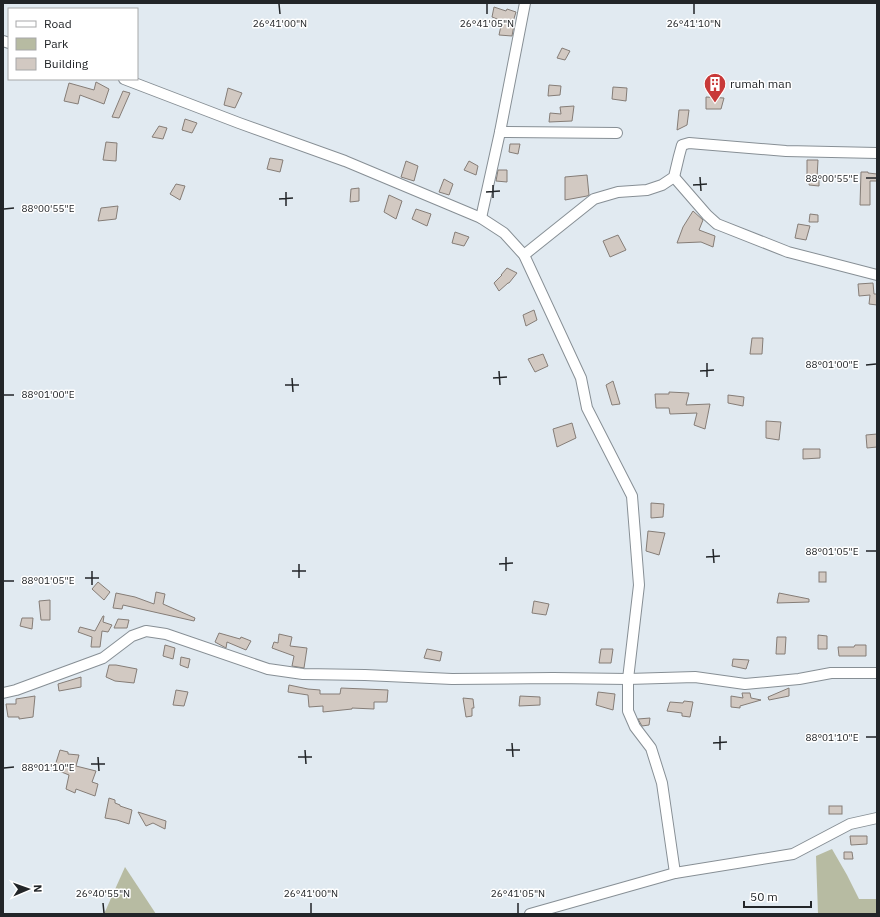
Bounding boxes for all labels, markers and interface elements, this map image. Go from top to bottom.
legend [8,8,138,80]
text: Road [44,16,72,31]
text: 26°41'00"N [253,17,307,30]
text: 26°41'05"N [460,17,514,30]
text: 26°41'10"N [667,17,721,30]
text: Park [44,36,69,51]
text: Building [44,56,89,71]
building icon: rumah man [702,71,728,104]
place label: rumah man [730,76,791,91]
text: 88°00'55"E [805,172,859,185]
text: 88°00'55"E [21,202,75,215]
text: 88°01'00"E [805,358,859,371]
text: 88°01'00"E [21,388,75,401]
text: 88°01'05"E [805,545,859,558]
text: 88°01'05"E [21,574,75,587]
text: 88°01'10"E [805,731,859,744]
text: 88°01'10"E [21,761,75,774]
north arrow [8,869,48,909]
scale bar [744,883,811,909]
text: N [31,884,45,893]
text: 26°40'55"N [76,887,130,900]
text: 26°41'00"N [284,887,338,900]
text: 26°41'05"N [491,887,545,900]
text: 50 m [750,889,778,904]

